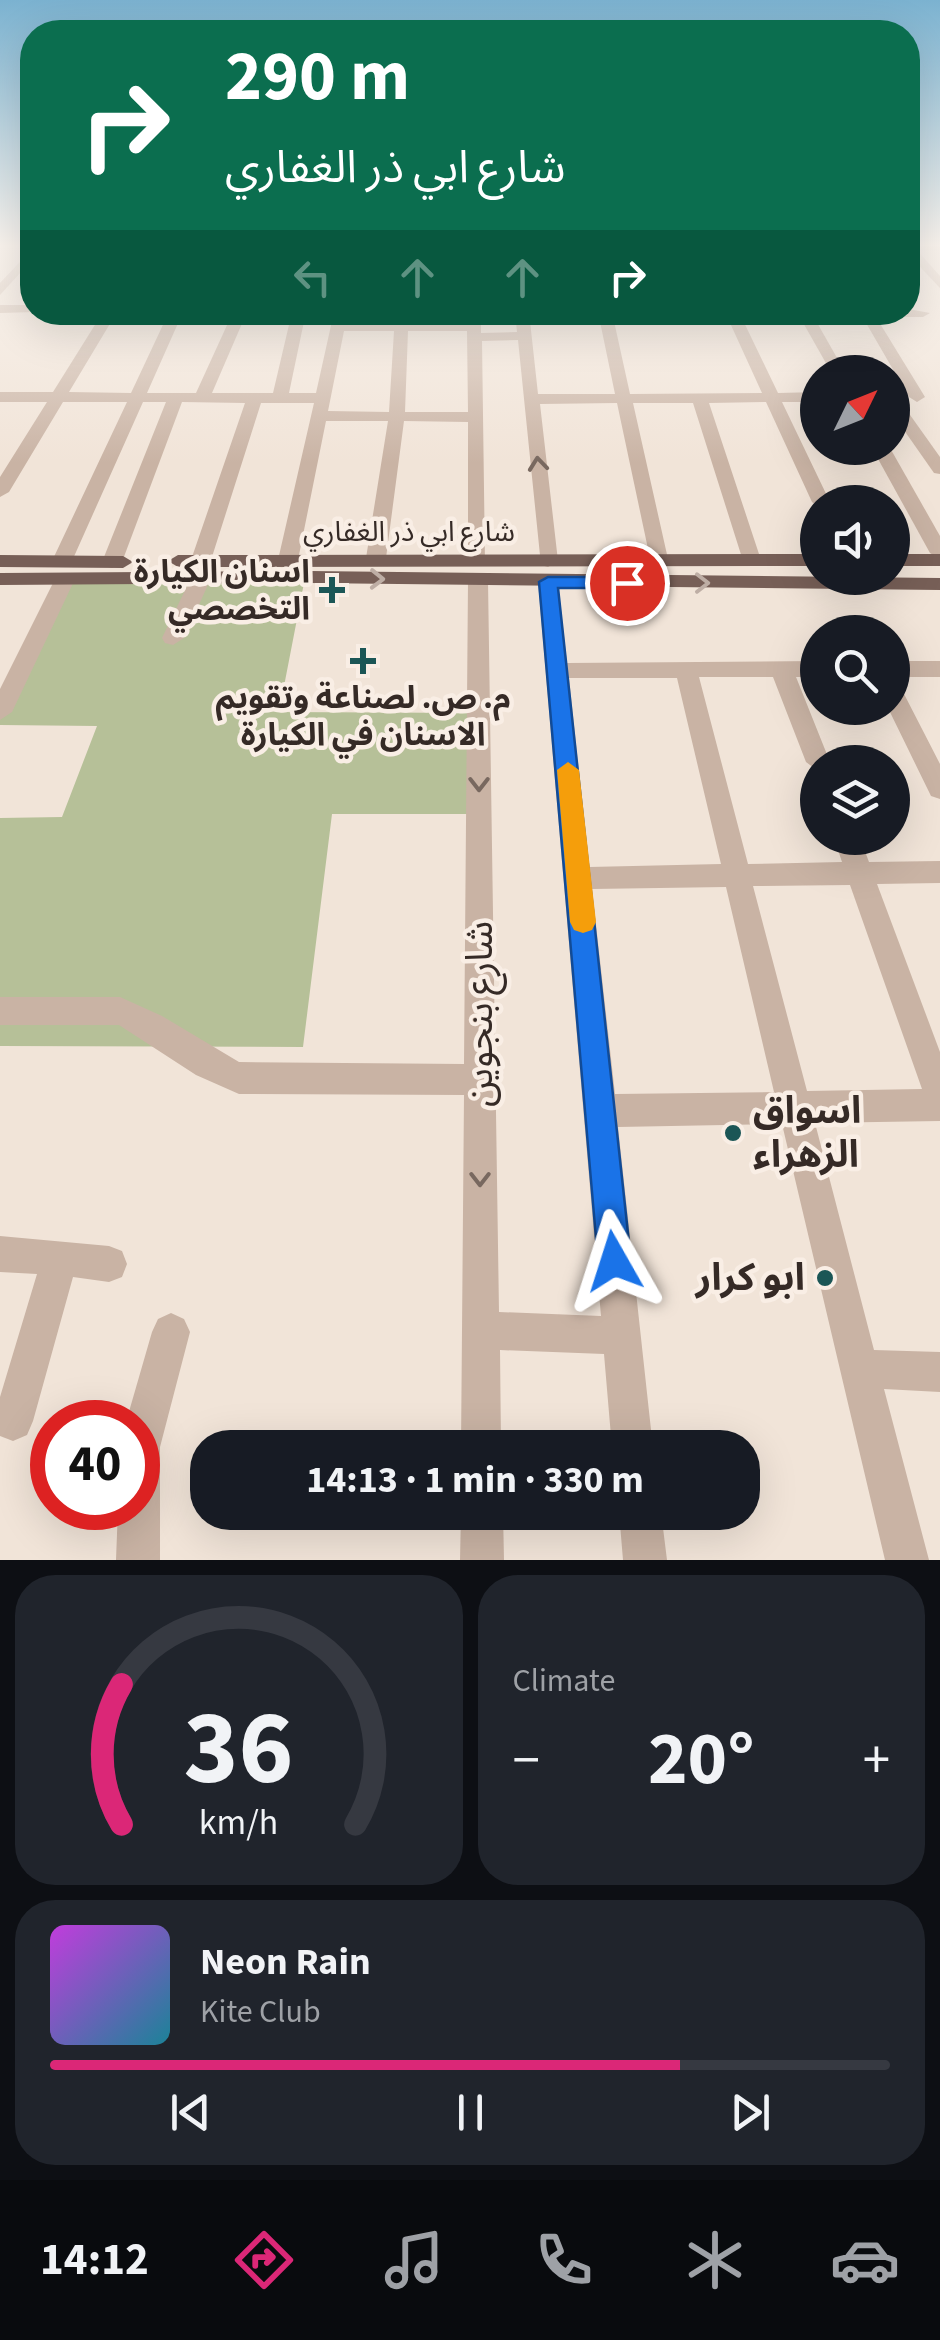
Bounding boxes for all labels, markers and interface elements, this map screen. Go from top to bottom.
text: 290 m [225,27,410,127]
icon: right [60,60,190,190]
text: شارع ابي ذر الغفاري [225,136,566,200]
icon: left [285,250,340,305]
icon: ahead [390,250,445,305]
icon: ahead [495,250,550,305]
icon: right [600,250,655,305]
north arrow [800,355,910,465]
map controls [800,355,910,855]
one-way arrow [528,456,549,472]
button: sound [800,485,910,595]
street label: شارع ابي ذر الغفاري [303,512,515,552]
pin [585,541,670,626]
place label: اسنان الكيارة التخصصي [134,549,310,633]
icon: arrive [600,556,655,611]
one-way arrow [370,569,386,590]
one-way arrow [696,572,711,594]
marker: اسنان الكيارة التخصصي [319,577,345,603]
button: search [800,615,910,725]
marker: م. ص. لصناعة وتقويم الاسنان في الكيارة [350,648,376,674]
place label: م. ص. لصناعة وتقويم الاسنان في الكيارة [216,675,510,759]
button: layers [800,745,910,855]
one-way arrow [468,776,490,792]
street label: شارع بنجوين [453,921,507,1107]
place label: اسواق الزهراء [753,1084,861,1182]
marker: اسواق الزهراء [722,1122,744,1144]
one-way arrow [469,1172,491,1187]
position arrow [562,1209,666,1313]
place label: ابو كرار [694,1251,805,1305]
marker: ابو كرار [814,1267,836,1289]
speed limit sign: 40 [30,1400,160,1530]
text: 14:13 · 1 min · 330 m [306,1453,644,1507]
text: Climate [513,1658,615,1704]
text: 36 [184,1676,294,1824]
text: 20° [648,1706,755,1813]
text: − [513,1722,540,1800]
text: + [863,1722,890,1800]
text: km/h [199,1797,278,1848]
text: Neon Rain [200,1935,371,1989]
text: Kite Club [200,1989,321,2035]
icon: previous [163,2085,218,2140]
icon: pause [443,2085,498,2140]
icon: next [723,2085,778,2140]
icon: directions [229,2225,299,2295]
icon: music [379,2225,449,2295]
icon: phone [529,2225,599,2295]
icon: climate [680,2225,750,2295]
icon: car [830,2225,900,2295]
text: 14:12 [40,2228,149,2292]

